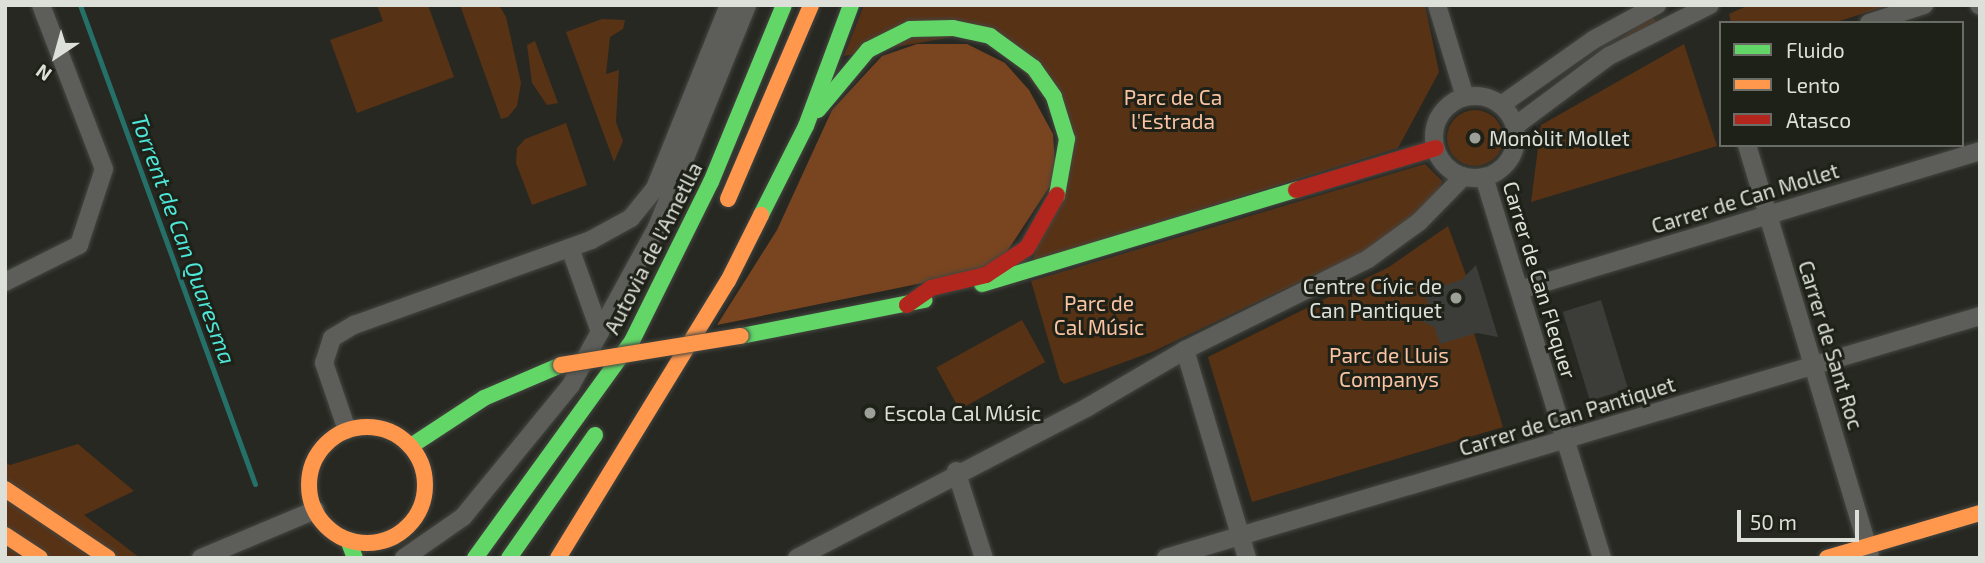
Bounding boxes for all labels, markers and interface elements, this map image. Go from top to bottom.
north arrow [21,21,91,91]
legend [1719,21,1964,147]
text: Fluido [1786,37,1845,62]
text: N [31,60,56,87]
text: Lento [1786,72,1840,97]
park label: Parc de Ca l'Estrada [1124,84,1222,134]
text: Atasco [1786,107,1851,132]
water label: Torrent de Can Quaresma [126,110,242,368]
place label: Monòlit Mollet [1489,125,1630,151]
marker: Monòlit Mollet [1467,130,1483,146]
street label: Carrer de Can Mollet [1648,157,1842,239]
street label: Autovia de l'Ametlla [599,158,707,338]
street label: Carrer de Can Flequer [1498,178,1582,382]
street label: Carrer de Sant Roc [1793,257,1869,433]
place label: Centre Cívic de Can Pantiquet [1303,273,1442,323]
park label: Parc de Cal Músic [1054,290,1144,340]
marker: Centre Cívic de Can Pantiquet [1448,290,1464,306]
park label: Parc de Lluis Companys [1329,342,1449,392]
street label: Carrer de Can Pantiquet [1456,371,1678,461]
place label: Escola Cal Músic [884,400,1042,426]
marker: Escola Cal Músic [862,405,878,421]
scale bar [1740,496,1862,540]
text: 50 m [1750,509,1797,534]

